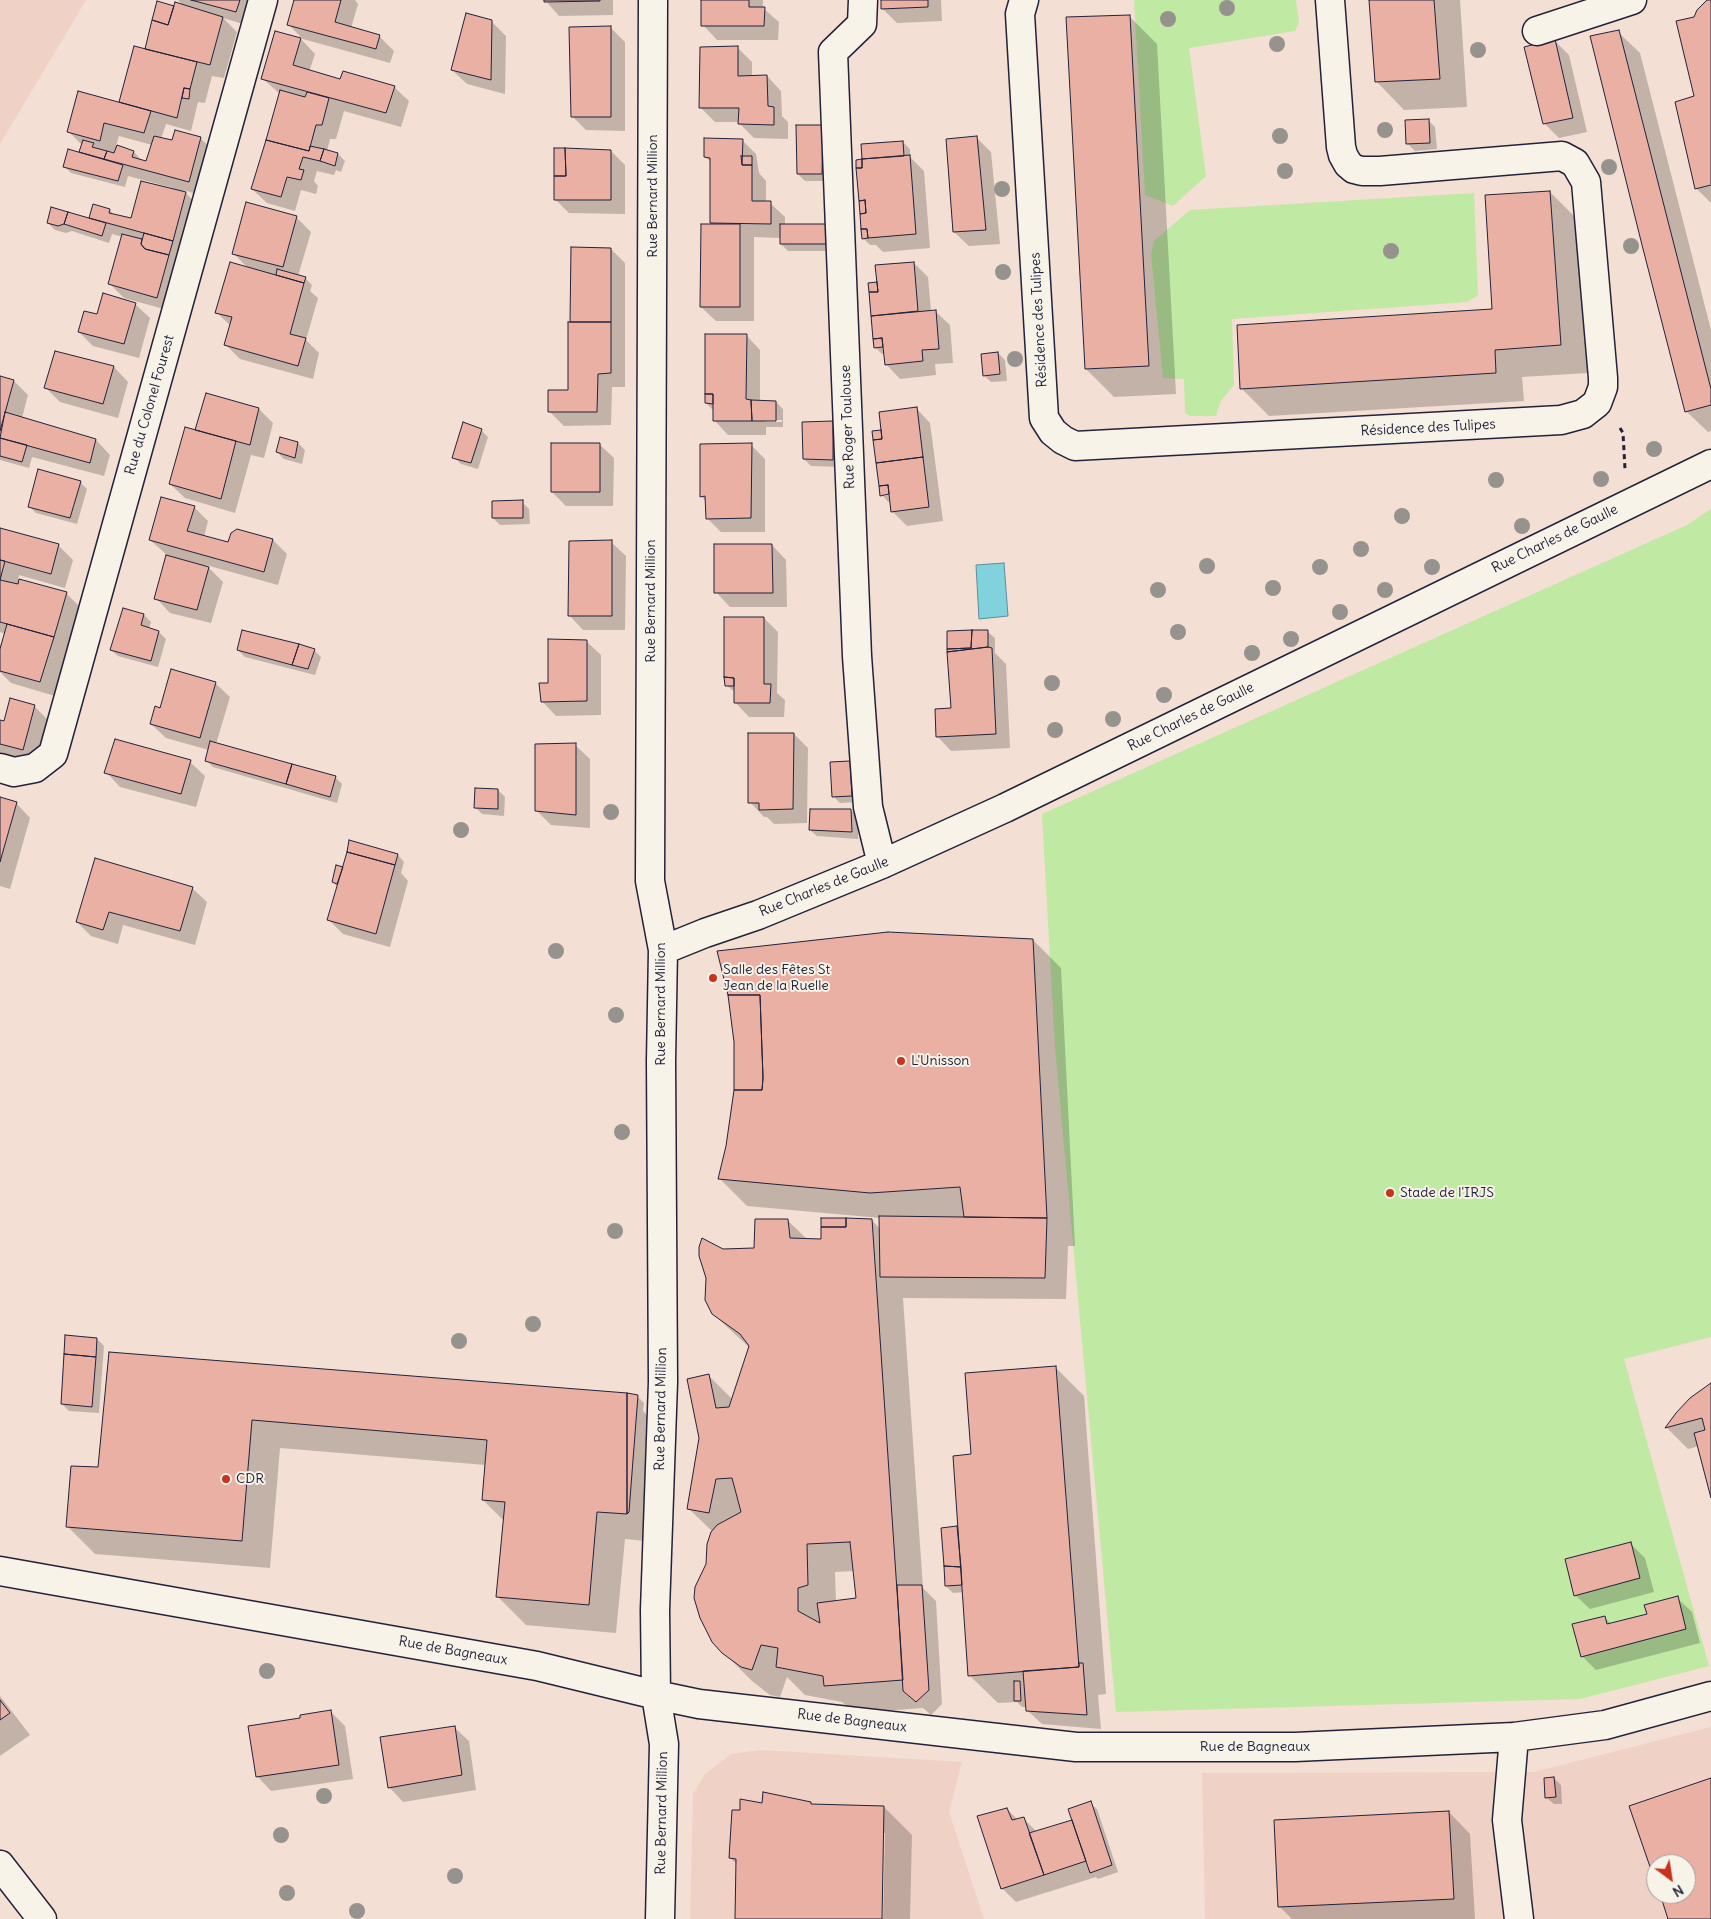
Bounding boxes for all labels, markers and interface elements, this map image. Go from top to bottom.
street label: Rue Bernard Million [645,134,661,258]
street label: Résidence des Tulipes [1027,252,1051,388]
street label: Rue du Colonel Fourest [122,333,178,477]
street label: Rue Roger Toulouse [837,365,859,489]
street label: Résidence des Tulipes [1360,416,1496,440]
street label: Rue Charles de Gaulle [1489,501,1621,577]
street label: Rue Bernard Million [643,539,659,663]
street label: Rue Charles de Gaulle [1125,679,1257,755]
street label: Rue Charles de Gaulle [757,853,891,921]
street label: Rue Bernard Million [653,942,669,1066]
place label: Salle des Fêtes St Jean de la Ruelle [723,962,830,994]
marker: Salle des Fêtes St Jean de la Ruelle [707,972,719,984]
place label: L'Unisson [911,1053,969,1069]
marker: L'Unisson [895,1055,907,1067]
place label: Stade de l'IRJS [1400,1185,1494,1201]
marker: Stade de l'IRJS [1384,1187,1396,1199]
street label: Rue Bernard Million [652,1347,670,1471]
place label: CDR [236,1471,264,1487]
marker: CDR [220,1473,232,1485]
street label: Rue de Bagneaux [397,1633,509,1669]
street label: Rue de Bagneaux [796,1706,908,1736]
street label: Rue de Bagneaux [1200,1739,1310,1755]
street label: Rue Bernard Million [653,1751,671,1875]
north arrow [1646,1854,1696,1904]
text: N [1669,1881,1687,1901]

